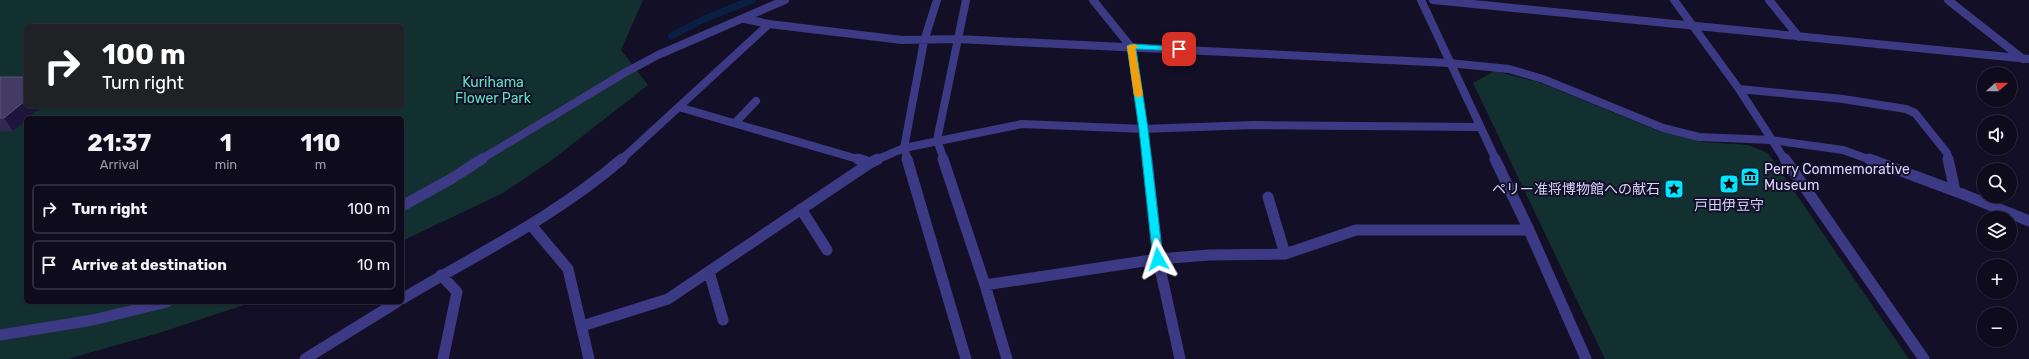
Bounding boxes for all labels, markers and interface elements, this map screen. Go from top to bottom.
pin [1162,32,1196,66]
text: 100 m [102,38,186,71]
icon: arrive [1168,38,1190,60]
icon: right [36,40,88,92]
north arrow [1977,67,2017,107]
map controls [1977,67,2017,347]
text: Turn right [102,72,184,94]
park label: Kurihama Flower Park [455,74,532,107]
button: sound [1977,115,2017,155]
text: 21:37 [87,129,151,157]
text: 1 [220,129,232,157]
text: 110 [301,129,341,157]
text: Arrival [100,157,139,172]
text: min [215,157,237,172]
text: m [315,157,326,172]
place label: Perry Commemorative Museum [1764,161,1910,194]
button: search [1977,163,2017,203]
museum icon: Perry Commemorative Museum [1739,166,1761,188]
place icon: 戸田伊豆守 [1718,173,1740,195]
place icon: ペリー准将博物館への献石 [1663,178,1685,200]
place label: ペリー准将博物館への献石 [1492,181,1660,198]
place label: 戸田伊豆守 [1694,197,1764,214]
icon: right [38,198,60,220]
text: Turn right [72,200,147,218]
text: 100 m [348,200,390,218]
button: layers [1977,211,2017,251]
position arrow [1137,238,1179,280]
icon: arrive [38,254,60,276]
text: Arrive at destination [72,256,227,274]
text: 10 m [357,256,390,274]
button: + [1977,259,2017,299]
button: − [1977,307,2017,347]

